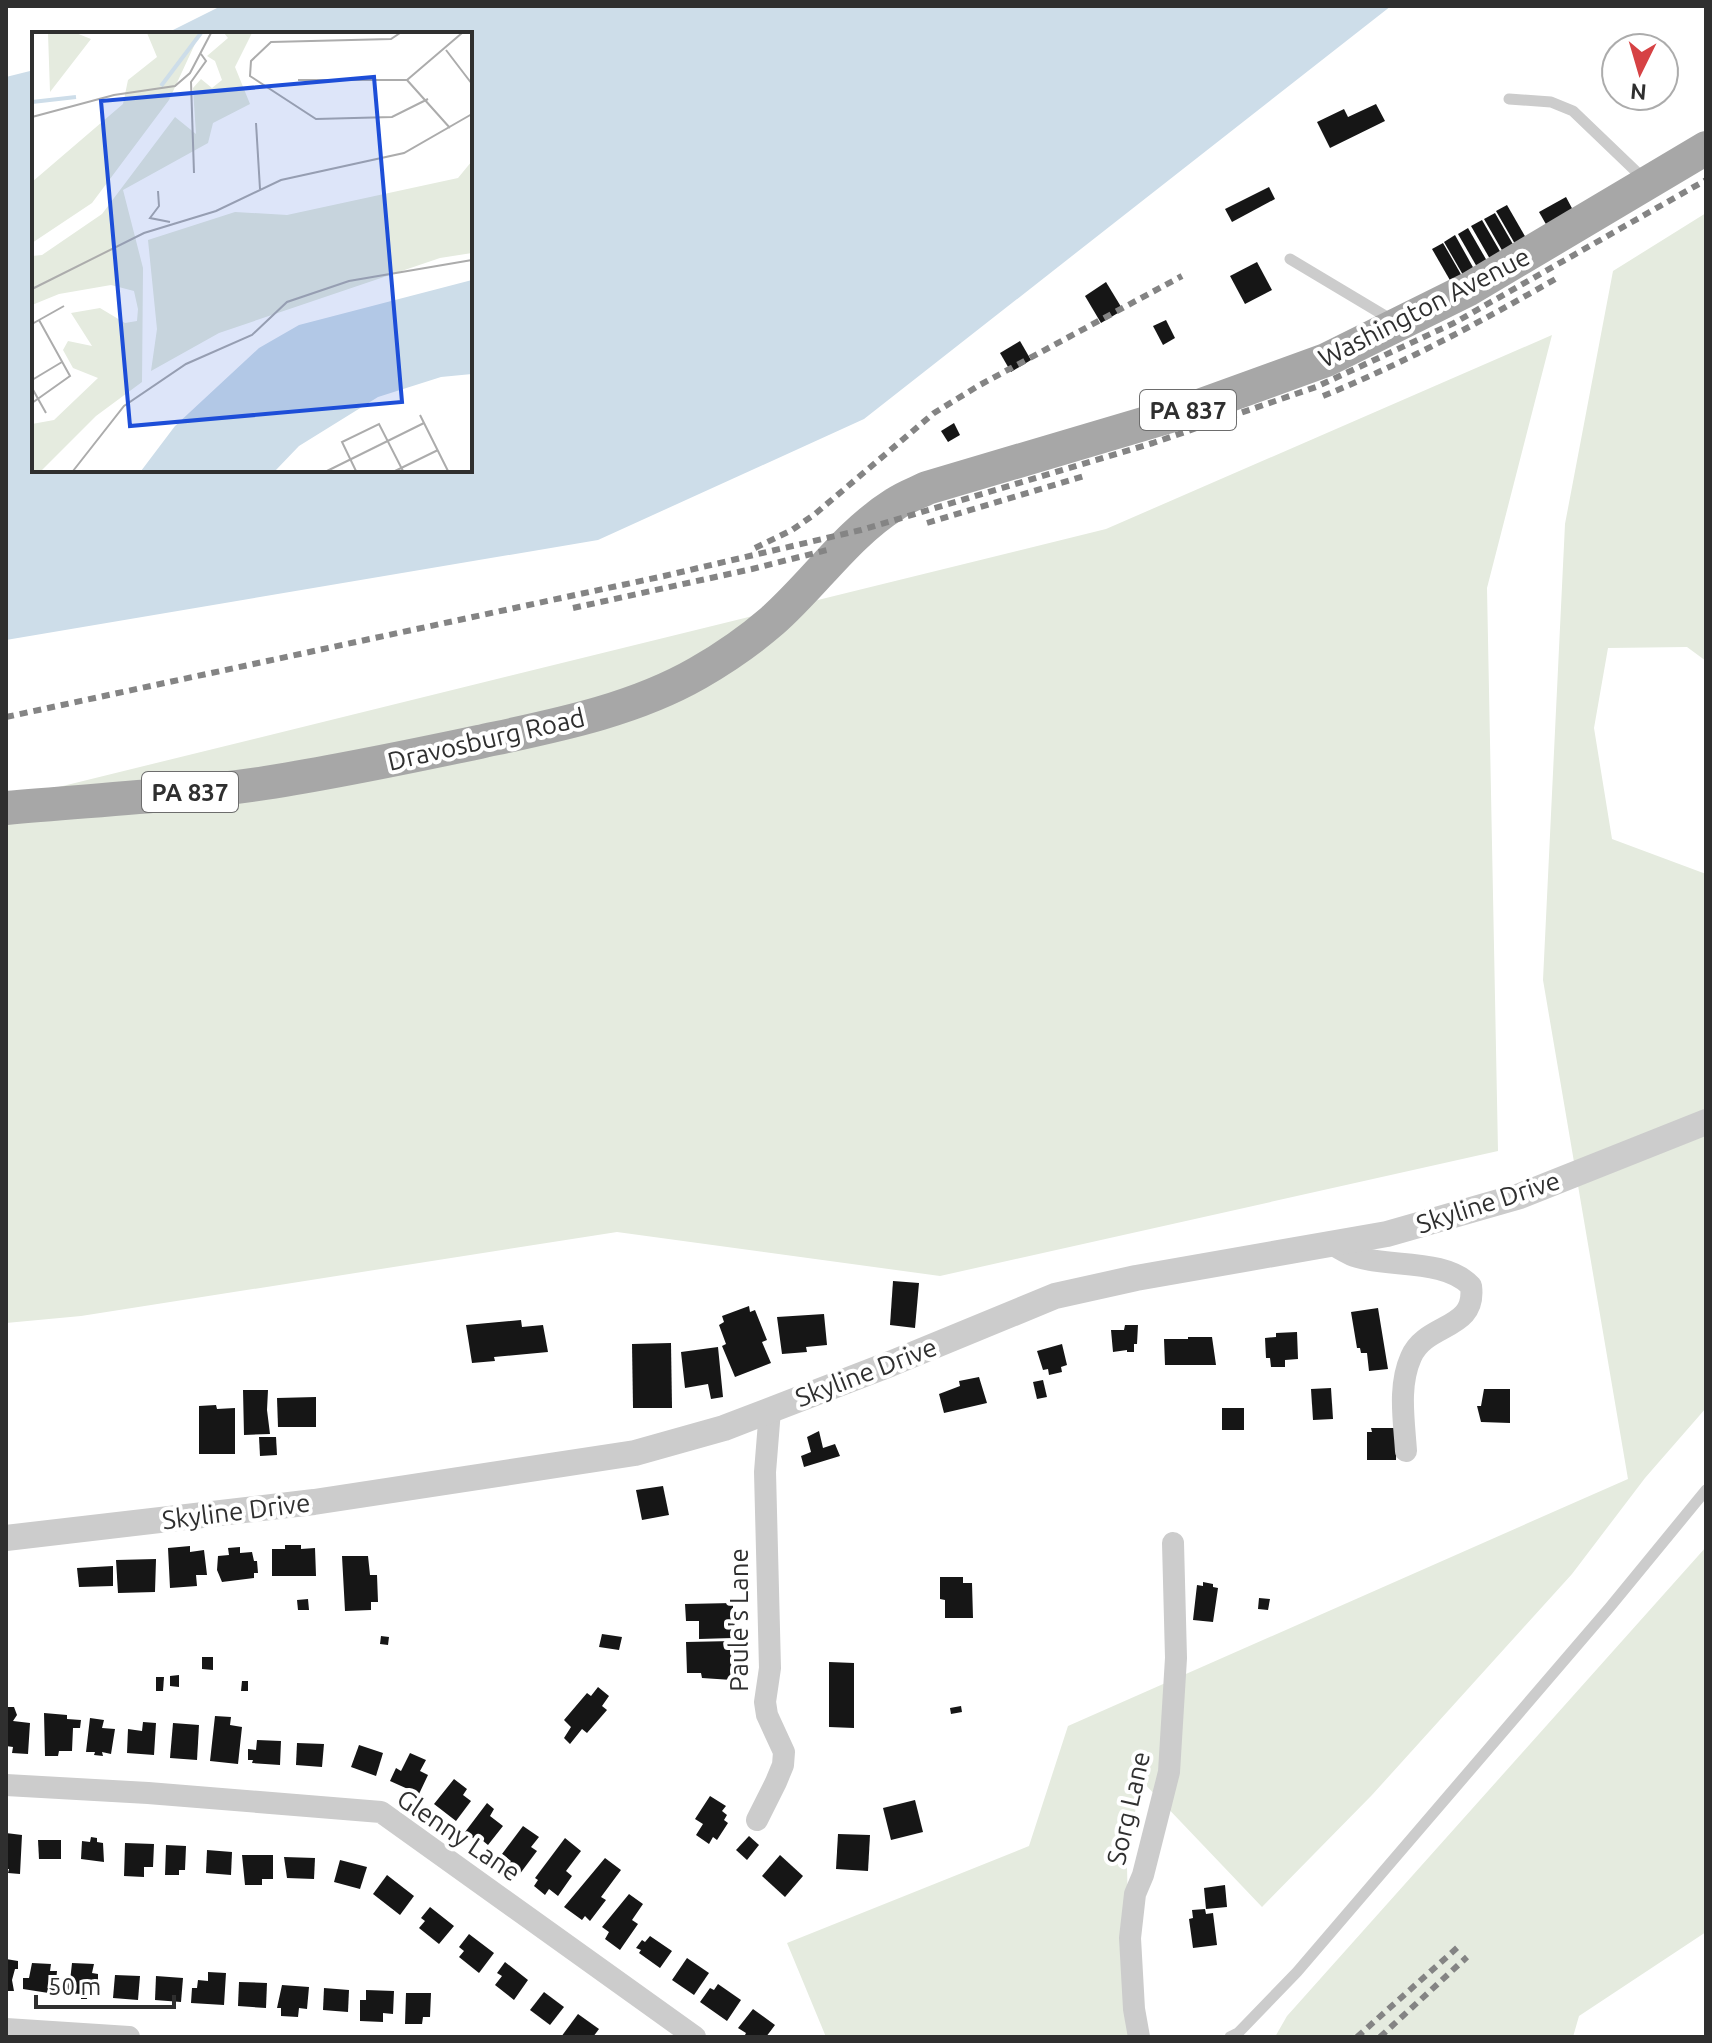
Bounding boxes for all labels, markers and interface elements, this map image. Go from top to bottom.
inset map [32,32,472,472]
north arrow [1600,32,1680,112]
text: N [1629,79,1647,106]
street label: Washington Avenue [1314,241,1534,373]
road number: PA 837 [1140,390,1236,430]
street label: Dravosburg Road [385,702,587,776]
road number: PA 837 [142,772,238,812]
street label: Skyline Drive [1413,1165,1563,1239]
street label: Skyline Drive [791,1332,941,1412]
street label: Skyline Drive [160,1488,312,1534]
street label: Paule's Lane [724,1548,753,1692]
street label: Sorg Lane [1101,1749,1155,1867]
street label: Glenny Lane [392,1783,526,1887]
scale bar [36,1959,174,2009]
text: 50 m [48,1973,101,2000]

